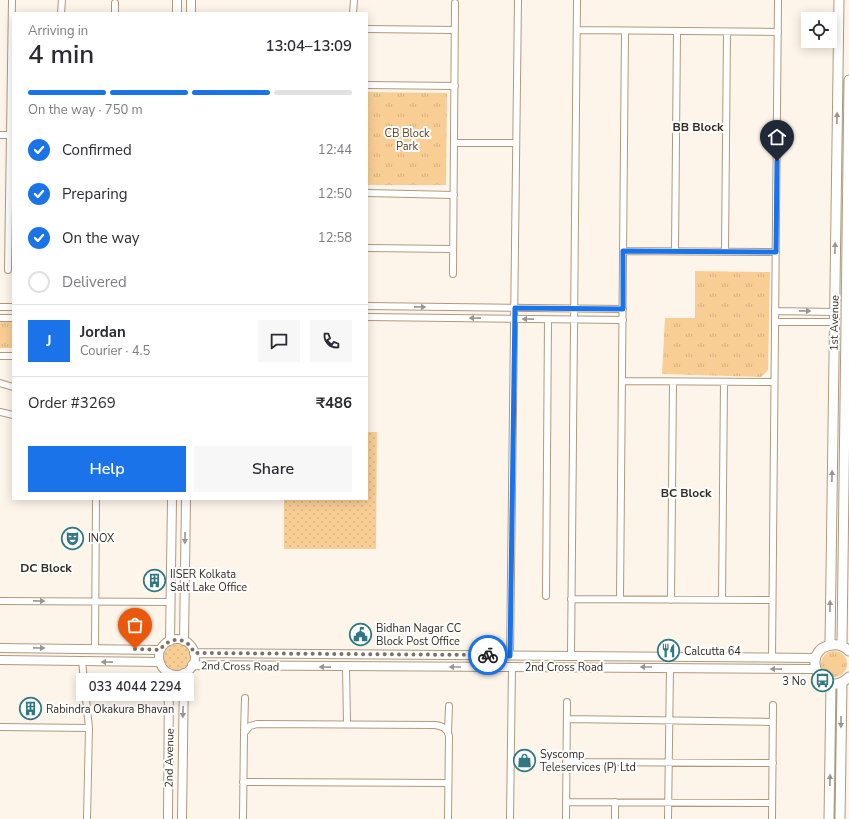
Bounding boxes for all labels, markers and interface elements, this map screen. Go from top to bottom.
map controls [801,12,837,48]
button: locate [801,12,837,48]
text: Arriving in [28,22,88,40]
text: 13:04–13:09 [265,36,352,56]
text: 4 min [28,37,94,72]
text: On the way · 750 m [28,101,143,119]
one-way arrow [834,111,840,124]
district label: BB Block [673,119,724,135]
pin [760,120,794,161]
park label: CB Block Park [384,126,430,154]
icon: home [766,126,788,148]
icon: check [28,139,50,161]
text: Confirmed [62,140,132,160]
text: 12:44 [318,141,352,159]
icon: check [28,183,50,205]
text: Preparing [62,184,127,204]
text: 12:50 [318,185,352,203]
icon: check [28,227,50,249]
text: On the way [62,228,140,248]
text: 12:58 [318,229,352,247]
one-way arrow [832,241,838,254]
text: Delivered [62,272,127,292]
street label: 1st Avenue [827,295,842,351]
one-way arrow [414,304,427,310]
one-way arrow [799,308,811,315]
one-way arrow [469,315,481,322]
one-way arrow [521,316,534,322]
button: chat [258,320,300,362]
button: phone [310,320,352,362]
text: Jordan [80,322,126,342]
text: J [46,331,52,351]
text: Courier · 4.5 [80,342,150,360]
text: Order #3269 [28,393,116,413]
text: ₹486 [316,393,352,413]
button: Help [28,446,186,492]
button: Share [194,446,352,492]
one-way arrow [829,469,835,482]
district label: BC Block [661,485,712,501]
theatre icon: INOX [59,525,85,551]
place label: INOX [88,531,115,546]
one-way arrow [182,532,188,545]
district label: DC Block [20,560,72,576]
building icon: IISER Kolkata Salt Lake Office [142,567,168,593]
place label: IISER Kolkata Salt Lake Office [170,567,247,595]
one-way arrow [33,598,46,604]
one-way arrow [827,599,833,612]
pin [118,608,152,649]
icon: bag [124,614,146,636]
public building icon: Bidhan Nagar CC Block Post Office [348,621,374,647]
place label: Bidhan Nagar CC Block Post Office [376,621,461,649]
courier [468,635,508,675]
restaurant icon: Calcutta 64 [656,638,682,664]
icon: bike [477,644,499,666]
place label: Calcutta 64 [684,644,741,659]
one-way arrow [33,645,46,651]
street label: 2nd Cross Road [201,658,279,675]
one-way arrow [100,659,113,665]
street label: 2nd Cross Road [525,660,603,675]
one-way arrow [318,664,331,670]
one-way arrow [448,664,461,670]
one-way arrow [639,664,652,670]
one-way arrow [770,665,782,672]
bus stop icon: 3 No [809,668,835,694]
callout: 033 4044 2294 [76,673,194,701]
place label: 3 No [782,674,806,689]
text: 033 4044 2294 [89,678,181,696]
building icon: Rabindra Okakura Bhavan [18,696,44,722]
place label: Rabindra Okakura Bhavan [46,702,174,717]
one-way arrow [180,706,186,719]
one-way arrow [838,716,844,729]
street label: 2nd Avenue [161,728,178,788]
shop icon: Syscomp Teleservices (P) Ltd [511,747,537,773]
place label: Syscomp Teleservices (P) Ltd [540,747,636,775]
one-way arrow [827,773,833,786]

